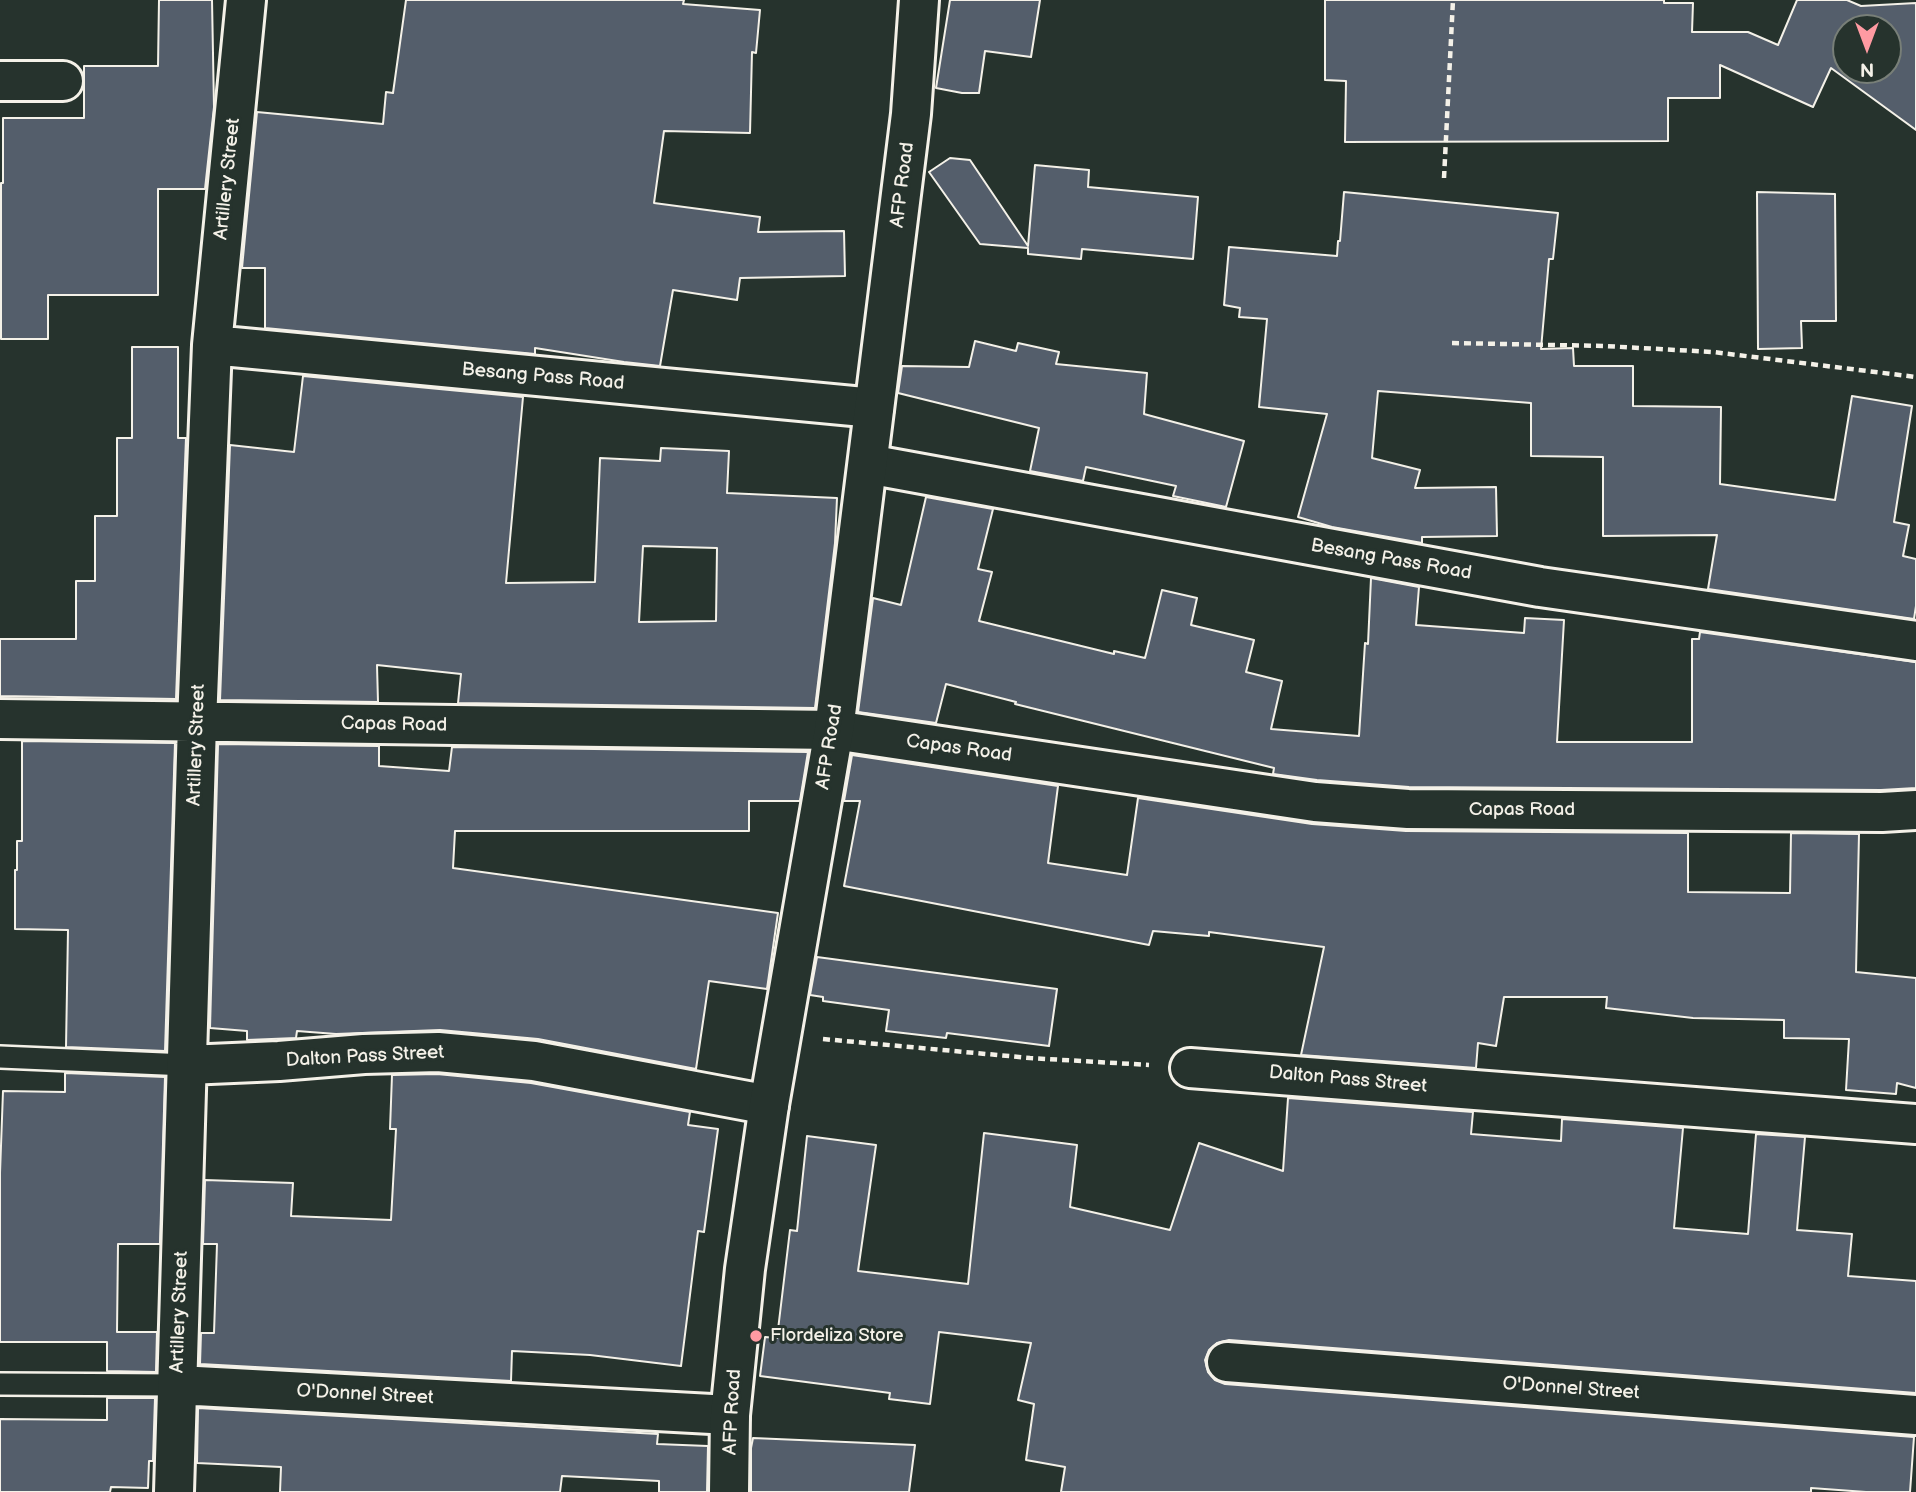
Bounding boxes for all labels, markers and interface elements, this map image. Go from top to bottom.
north arrow [1832,14,1902,84]
text: N [1860,57,1874,80]
street label: Artillery Street [210,117,246,241]
street label: AFP Road [886,141,920,229]
street label: Besang Pass Road [461,359,625,395]
street label: Besang Pass Road [1309,535,1473,585]
street label: Artillery Street [183,684,211,806]
street label: AFP Road [812,703,848,791]
street label: Capas Road [341,713,447,737]
street label: Capas Road [905,730,1013,768]
street label: Capas Road [1469,799,1575,821]
street label: Dalton Pass Street [285,1041,445,1073]
street label: Dalton Pass Street [1268,1062,1428,1098]
street label: Artillery Street [166,1251,194,1373]
place label: Flordeliza Store [770,1325,904,1347]
marker: Flordeliza Store [748,1328,764,1344]
street label: AFP Road [719,1368,747,1456]
street label: O'Donnel Street [1502,1373,1640,1405]
street label: O'Donnel Street [296,1380,434,1410]

